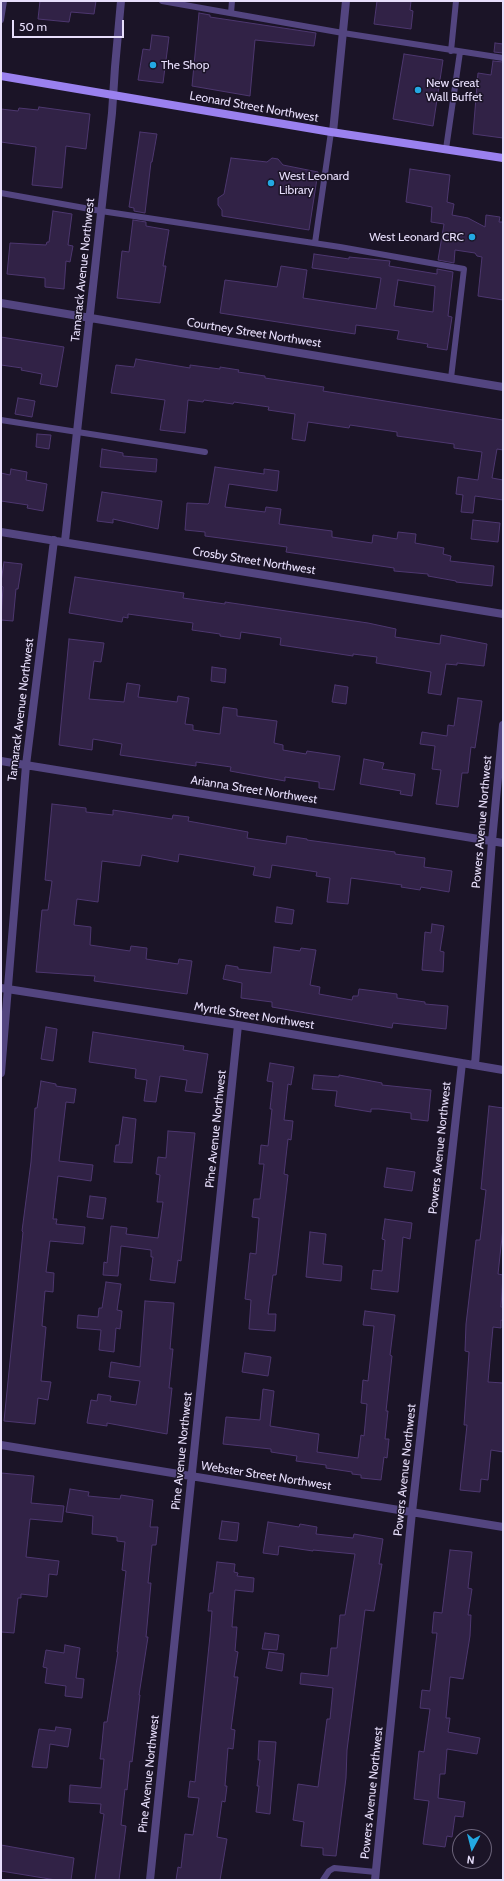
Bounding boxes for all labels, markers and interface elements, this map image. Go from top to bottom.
scale bar [14,12,126,38]
text: 50 m [19,19,47,34]
place label: The Shop [161,58,209,72]
marker: The Shop [148,60,158,70]
place label: New Great Wall Buffet [426,76,482,104]
marker: New Great Wall Buffet [413,85,423,95]
street label: Leonard Street Northwest [188,89,320,125]
place label: West Leonard Library [279,169,349,197]
marker: West Leonard Library [266,178,276,188]
street label: Tamarack Avenue Northwest [68,197,98,343]
place label: West Leonard CRC [369,230,464,244]
marker: West Leonard CRC [467,232,477,242]
street label: Courtney Street Northwest [186,315,322,351]
street label: Crosby Street Northwest [192,544,316,578]
street label: Tamarack Avenue Northwest [5,637,37,783]
street label: Powers Avenue Northwest [469,755,495,889]
street label: Arianna Street Northwest [190,773,318,807]
street label: Myrtle Street Northwest [193,999,315,1033]
street label: Pine Avenue Northwest [203,1069,229,1189]
street label: Powers Avenue Northwest [426,1081,454,1215]
street label: Pine Avenue Northwest [169,1391,195,1511]
street label: Powers Avenue Northwest [391,1403,419,1537]
street label: Webster Street Northwest [200,1459,332,1493]
street label: Pine Avenue Northwest [136,1714,162,1834]
street label: Powers Avenue Northwest [358,1726,386,1860]
north arrow [452,1829,492,1869]
text: N [466,1852,475,1867]

